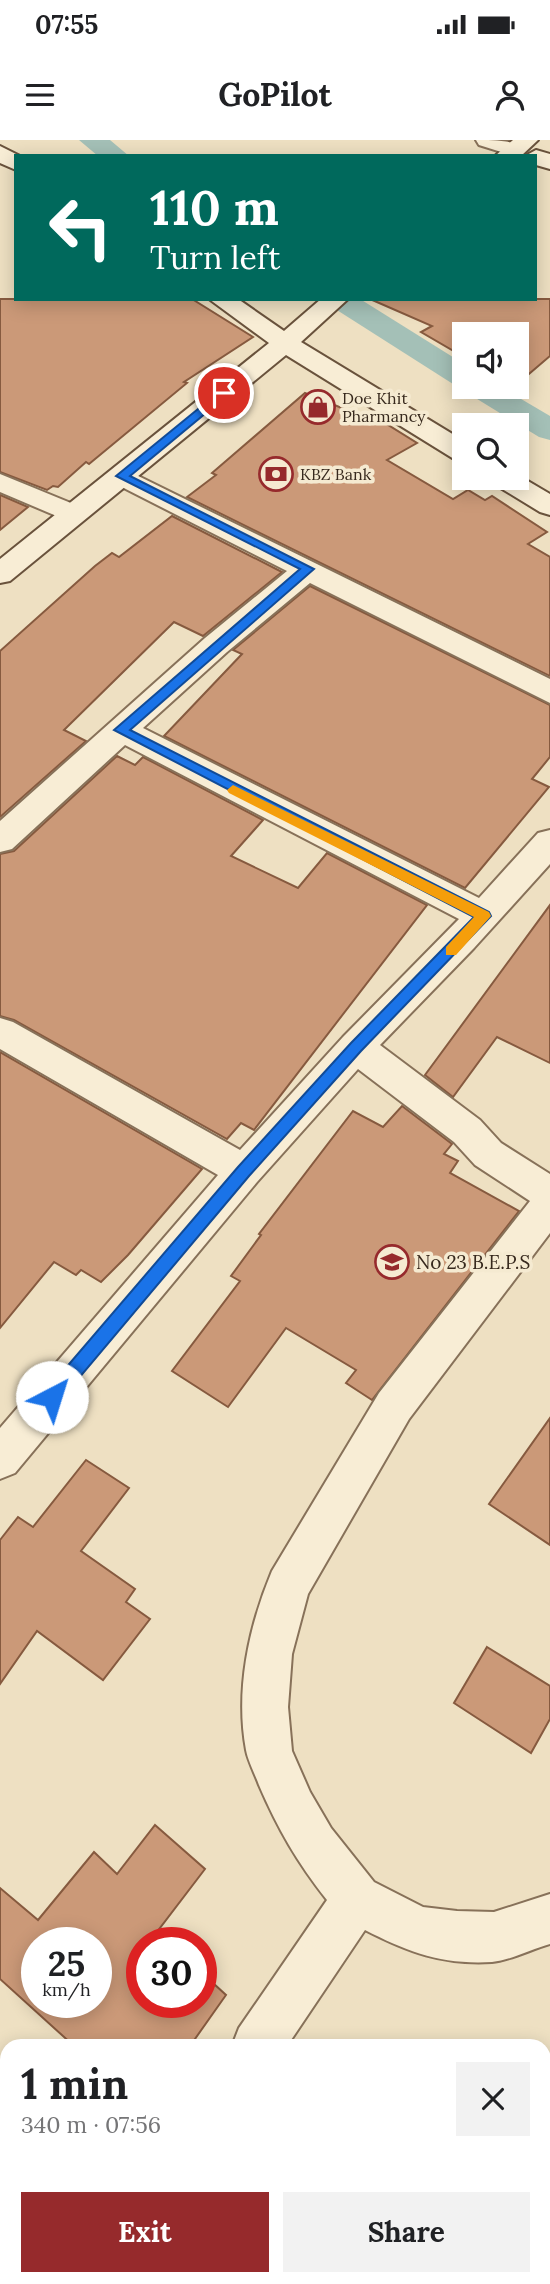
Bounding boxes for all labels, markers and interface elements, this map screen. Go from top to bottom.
text: 07:55 [35,8,98,41]
text: GoPilot [218,74,332,115]
icon: menu [21,76,59,114]
icon: person [491,76,529,114]
text: 110 m [150,176,279,238]
icon: left [35,182,126,273]
text: Turn left [150,237,280,278]
map controls [452,322,529,490]
button: sound [452,322,529,399]
pin [194,363,254,423]
icon: arrive [205,374,243,412]
shop icon: Doe Khit Pharmancy [299,388,337,426]
place label: Doe Khit Pharmancy [342,388,426,426]
button: search [452,413,529,490]
bank icon: KBZ Bank [257,455,295,493]
place label: KBZ Bank [300,464,372,484]
school or university icon: No 23 B.E.P.S [373,1243,411,1281]
place label: No 23 B.E.P.S [416,1250,530,1274]
position arrow [15,1360,89,1434]
speed limit sign: 30 [126,1927,217,2018]
text: 25 [48,1941,85,1986]
text: km/h [42,1978,91,2001]
text: 1 min [21,2057,128,2111]
button: close [456,2062,530,2136]
text: 340 m · 07:56 [21,2110,161,2139]
button: Exit [21,2192,269,2272]
button: Share [283,2192,530,2272]

